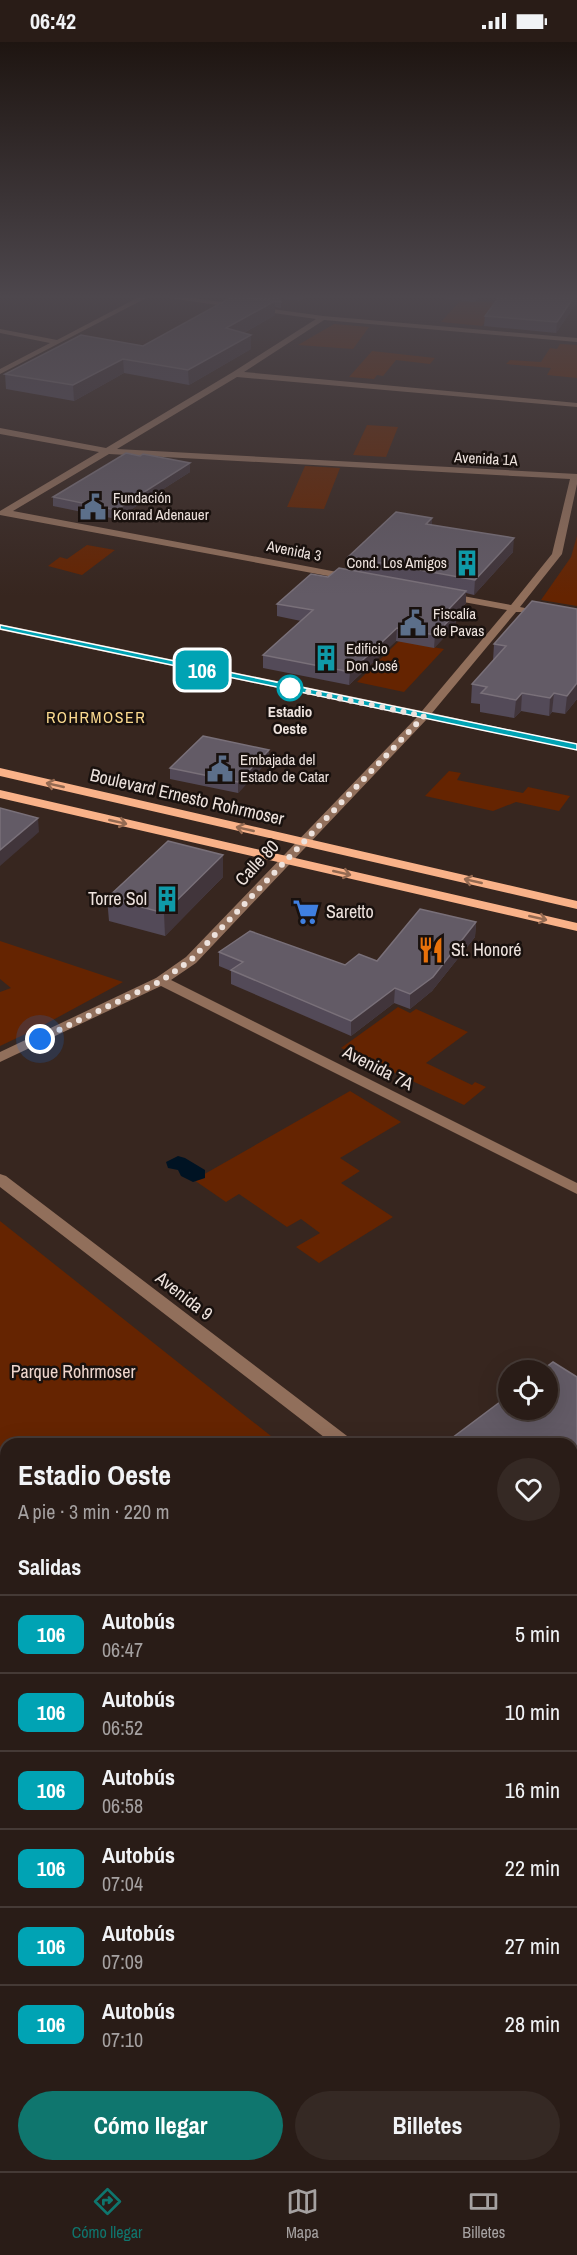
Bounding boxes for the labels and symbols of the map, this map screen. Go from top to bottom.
street label: Avenida 1A [453,446,519,471]
place label: Fundación Konrad Adenauer [113,487,209,525]
public building icon: Fundación Konrad Adenauer [78,492,108,522]
street label: Avenida 3 [264,535,323,566]
building icon: Cond. Los Amigos [452,548,482,578]
place label: Cond. Los Amigos [346,552,447,573]
place label: Fiscalía de Pavas [433,603,484,641]
public building icon: Fiscalía de Pavas [398,608,428,638]
place label: Edificio Don José [346,638,398,676]
building icon: Edificio Don José [311,643,341,673]
line badge: 106 [168,650,236,690]
marker: Estadio Oeste [277,675,303,701]
place label: Estadio Oeste [268,701,312,739]
district label: ROHRMOSER [46,706,146,728]
place label: Embajada del Estado de Catar [240,749,329,787]
public building icon: Embajada del Estado de Catar [205,754,235,784]
street label: Boulevard Ernesto Rohrmoser [88,762,287,831]
one-way arrow [45,778,64,790]
one-way arrow [109,816,128,828]
one-way arrow [235,823,255,834]
street label: Calle 80 [229,834,284,891]
one-way arrow [332,868,351,880]
one-way arrow [463,875,482,887]
building icon: Torre Sol [152,884,182,914]
place label: Torre Sol [88,886,147,911]
supermarket icon: Saretto [291,897,321,927]
place label: Saretto [326,899,374,924]
one-way arrow [528,912,547,924]
restaurant icon: St. Honoré [416,935,446,965]
place label: St. Honoré [451,937,522,962]
your location [25,1024,55,1054]
street label: Avenida 7A [338,1039,418,1096]
street label: Avenida 9 [150,1265,218,1326]
park label: Parque Rohrmoser [11,1359,135,1384]

